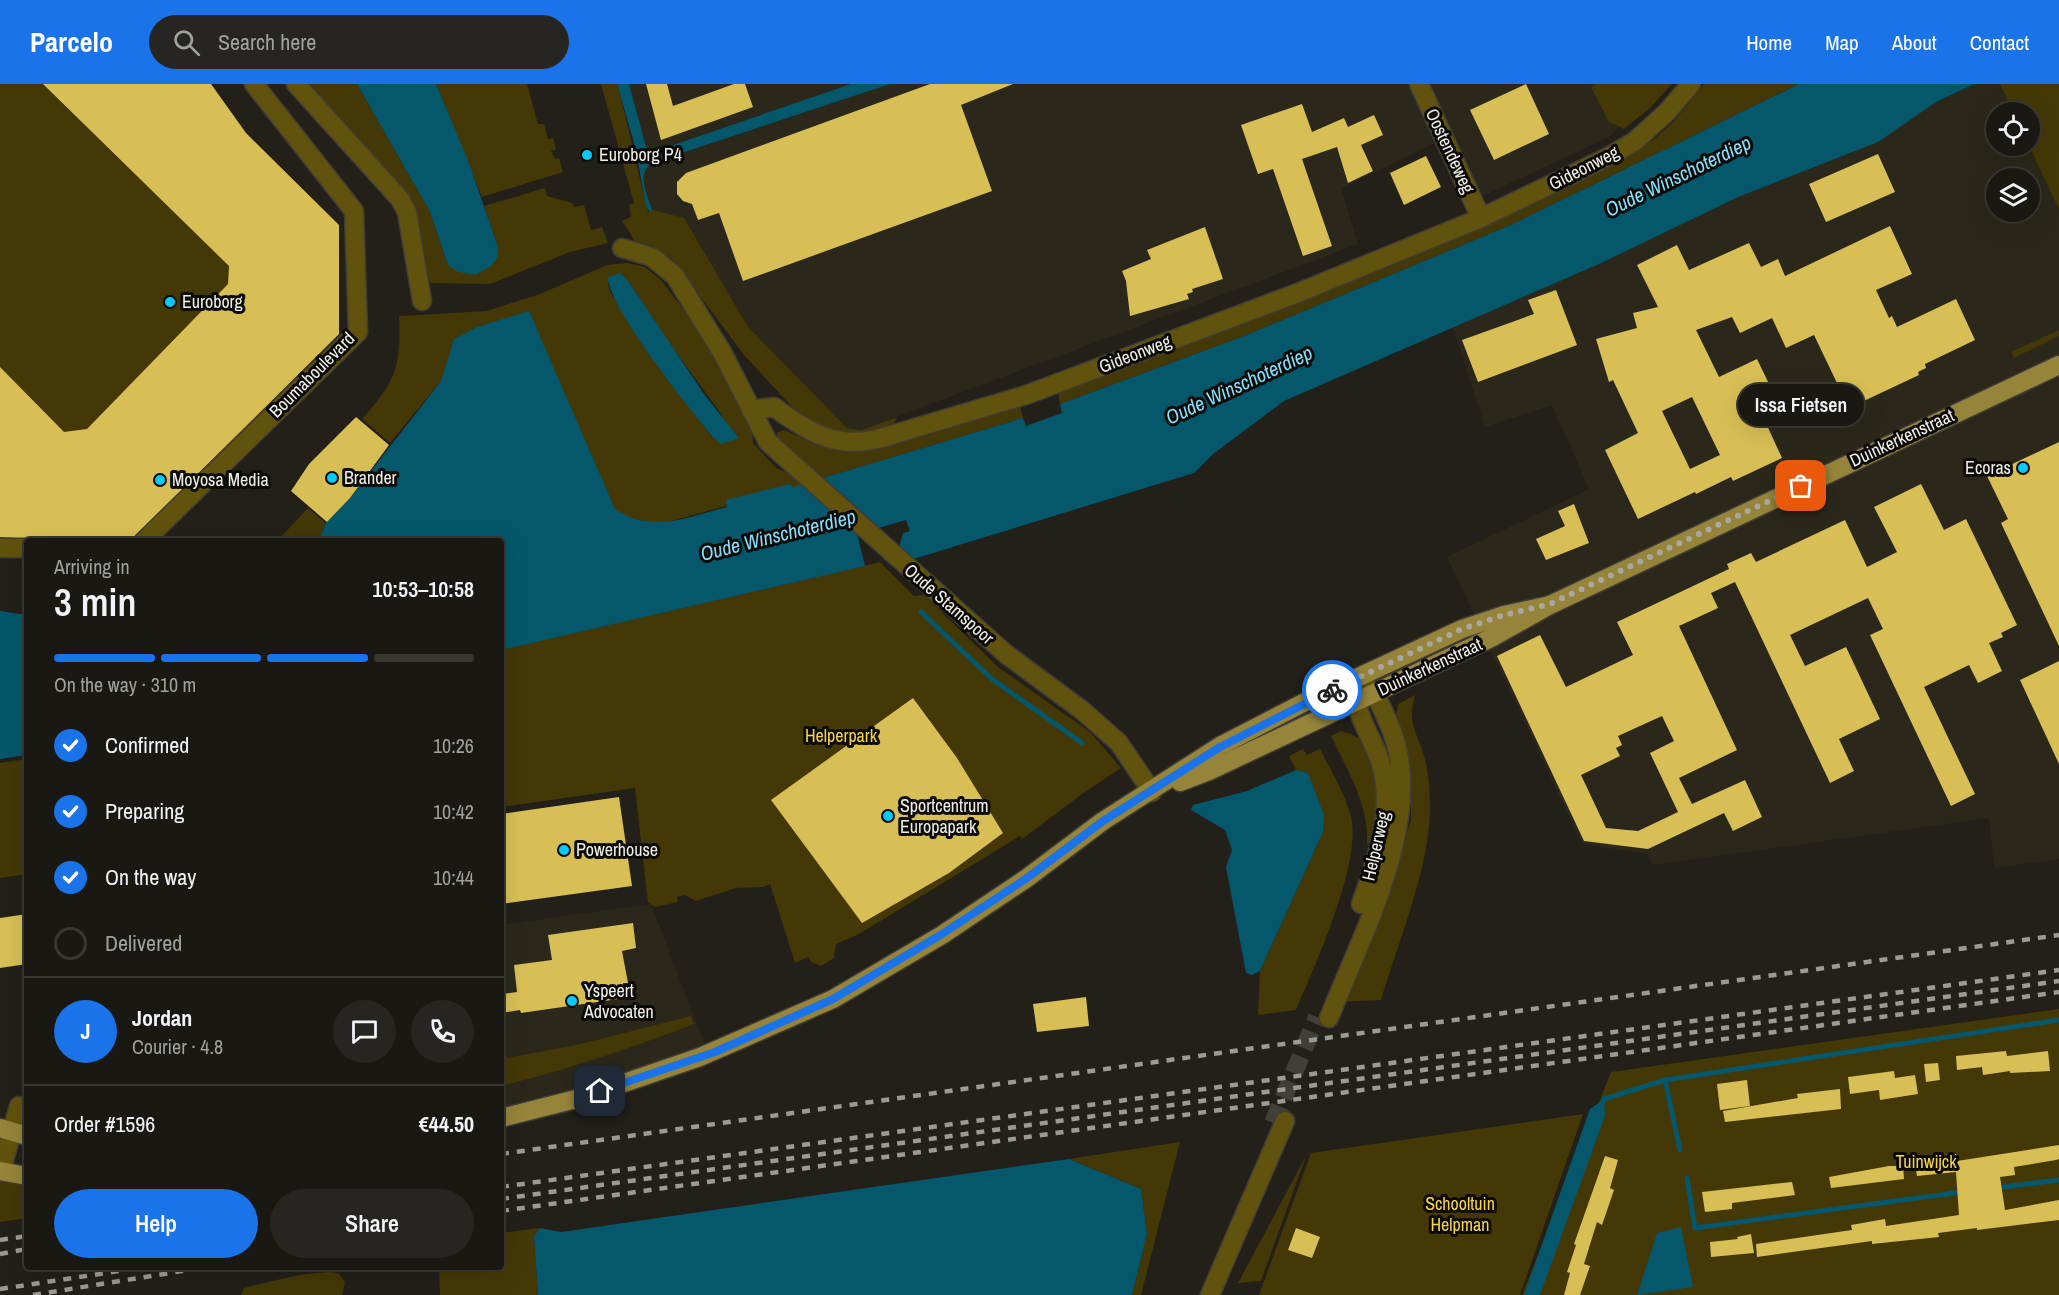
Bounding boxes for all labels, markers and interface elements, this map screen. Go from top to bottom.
search box [149,15,569,69]
text: Parcelo [30,23,113,61]
icon: search [170,26,203,59]
text: Search here [218,27,316,57]
text: Home [1746,28,1792,57]
text: Map [1825,28,1859,57]
text: About [1892,28,1937,57]
text: Contact [1970,28,2029,57]
map controls [1986,102,2040,222]
button: locate [1986,102,2040,156]
street label: Oostendeweg [1420,104,1481,198]
water label: Oude Winschoterdiep [1600,129,1755,223]
street label: Gideonweg [1544,139,1624,196]
place label: Euroborg P4 [599,142,682,167]
marker: Euroborg P4 [580,148,594,162]
button: layers [1986,168,2040,222]
place label: Euroborg [182,289,244,314]
marker: Euroborg [163,295,177,309]
street label: Boumaboulevard [263,326,360,423]
street label: Gideonweg [1095,328,1175,379]
water label: Oude Winschoterdiep [1161,339,1317,430]
callout: Issa Fietsen [1738,384,1864,426]
text: Issa Fietsen [1755,391,1847,418]
street label: Duinkerkenstraat [1846,402,1958,473]
place label: Ecoras [1965,455,2011,480]
pin [1775,460,1826,511]
marker: Ecoras [2016,461,2030,475]
place label: Brander [344,465,397,490]
place label: Moyosa Media [172,467,269,492]
icon: bag [1784,469,1817,502]
marker: Brander [325,471,339,485]
marker: Moyosa Media [153,473,167,487]
water label: Oude Winschoterdiep [697,502,858,567]
text: Arriving in [54,553,130,580]
street label: Oude Stamspoor [899,558,1000,650]
text: 10:53–10:58 [372,574,474,604]
text: 3 min [54,576,136,628]
street label: Duinkerkenstraat [1374,631,1486,702]
courier [1302,660,1362,720]
text: On the way · 310 m [54,671,196,698]
icon: bike [1316,674,1349,707]
park label: Helperpark [805,723,878,748]
icon: check [54,729,87,762]
text: Confirmed [105,730,189,760]
text: 10:26 [433,732,474,759]
place label: Sportcentrum Europapark [900,793,989,839]
icon: check [54,795,87,828]
text: Preparing [105,796,184,826]
text: 10:42 [433,798,474,825]
street label: Helperweg [1355,808,1396,883]
marker: Sportcentrum Europapark [881,809,895,823]
place label: Powerhouse [576,837,658,862]
marker: Powerhouse [557,843,571,857]
icon: check [54,861,87,894]
text: On the way [105,862,196,892]
text: 10:44 [433,864,474,891]
text: Delivered [105,928,182,958]
place label: Yspeert Advocaten [583,978,654,1024]
marker: Yspeert Advocaten [565,994,579,1008]
button: chat [333,1000,396,1063]
button: phone [411,1000,474,1063]
text: Jordan [132,1003,192,1033]
text: J [80,1016,91,1046]
text: Courier · 4.8 [132,1033,223,1060]
pin [574,1065,625,1116]
icon: home [583,1074,616,1107]
text: Order #1596 [54,1109,155,1139]
text: €44.50 [419,1109,474,1139]
park label: Tuinwijck [1895,1149,1957,1174]
button: Help [54,1189,258,1258]
button: Share [270,1189,474,1258]
park label: Schooltuin Helpman [1425,1191,1495,1237]

